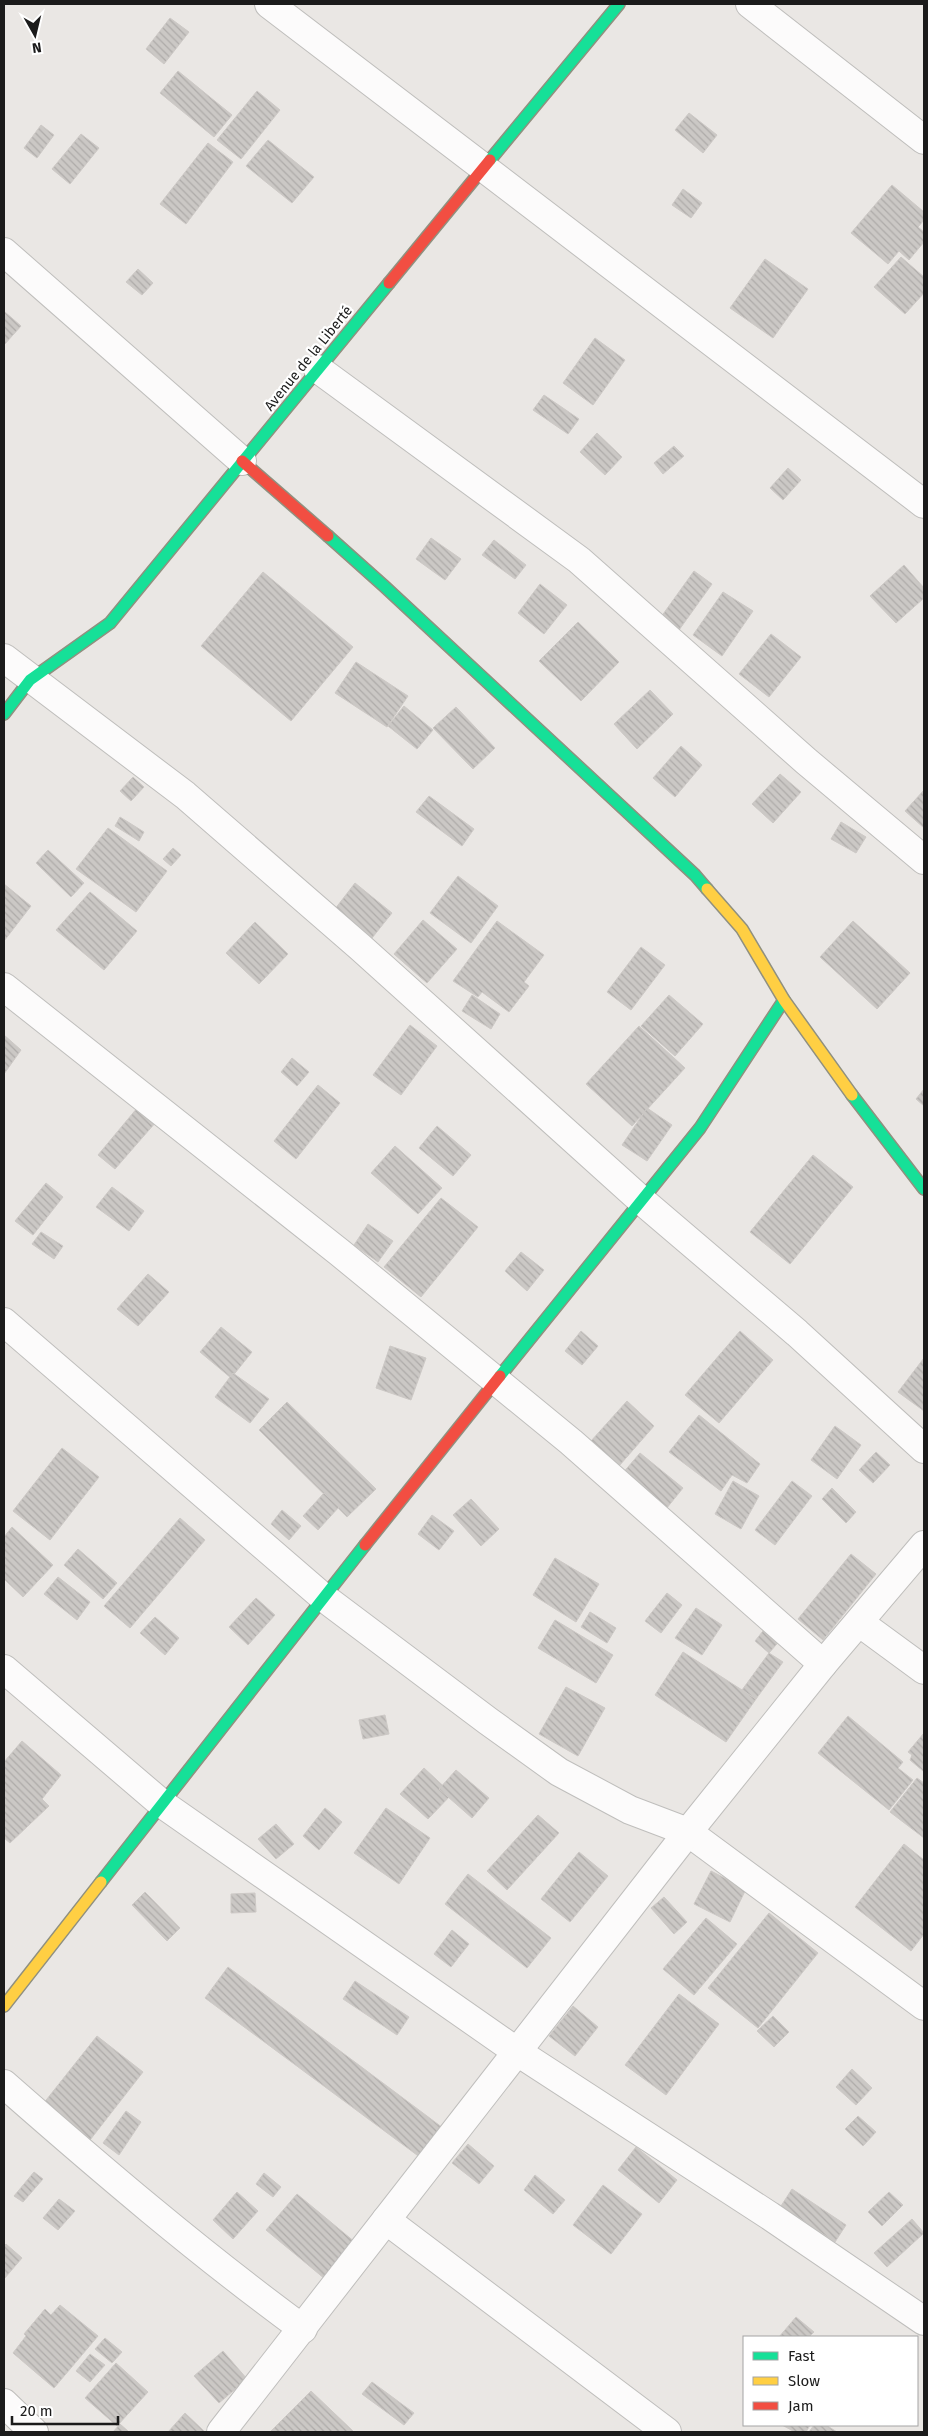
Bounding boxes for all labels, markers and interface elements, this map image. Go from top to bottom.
north arrow [10,10,60,60]
text: N [31,38,43,56]
street label: Avenue de la Liberté [261,302,356,414]
legend [743,2336,918,2426]
text: Fast [788,2347,815,2365]
text: Slow [788,2372,820,2390]
scale bar [12,2394,119,2426]
text: Jam [788,2397,814,2415]
text: 20 m [20,2402,53,2420]

